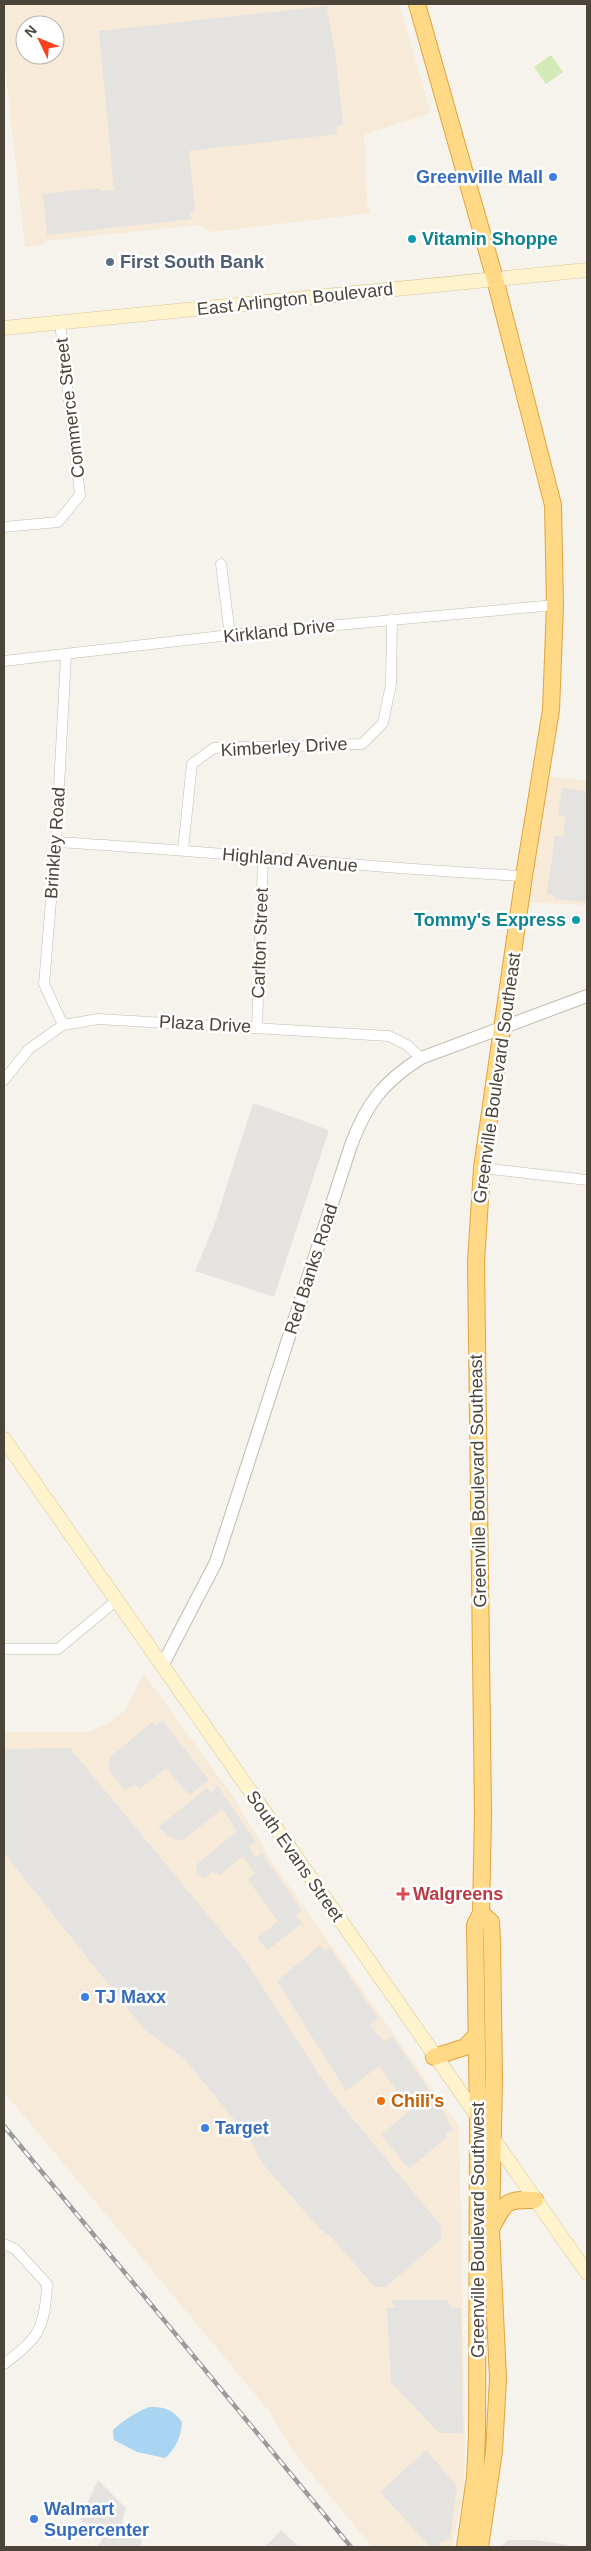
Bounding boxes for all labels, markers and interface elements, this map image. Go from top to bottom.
north arrow [15,15,65,65]
text: N [21,22,40,40]
place label: Greenville Mall [416,167,543,187]
marker: Greenville Mall [547,171,559,183]
place label: Vitamin Shoppe [422,229,558,249]
marker: Vitamin Shoppe [406,233,418,245]
place label: First South Bank [120,252,265,272]
marker: First South Bank [104,256,116,268]
street label: East Arlington Boulevard [196,279,394,319]
street label: Commerce Street [51,337,89,479]
street label: Kirkland Drive [222,615,336,647]
street label: Kimberley Drive [220,734,348,760]
street label: Brinkley Road [41,786,69,900]
street label: Highland Avenue [221,844,359,876]
street label: Carlton Street [248,887,272,999]
place label: Tommy's Express [414,910,566,930]
marker: Tommy's Express [570,914,582,926]
street label: Greenville Boulevard Southeast [469,951,525,1205]
street label: Plaza Drive [159,1012,251,1036]
street label: Red Banks Road [280,1201,342,1337]
street label: Greenville Boulevard Southeast [466,1354,490,1608]
street label: South Evans Street [242,1787,348,1925]
place label: Walgreens [413,1884,503,1904]
marker: Walgreens [397,1888,409,1900]
place label: TJ Maxx [95,1987,166,2007]
marker: TJ Maxx [79,1991,91,2003]
place label: Chili's [391,2091,444,2111]
marker: Chili's [375,2095,387,2107]
street label: Greenville Boulevard Southwest [468,2102,488,2358]
place label: Target [215,2118,269,2138]
marker: Target [199,2122,211,2134]
place label: Walmart Supercenter [44,2499,149,2540]
marker: Walmart Supercenter [28,2513,40,2525]

